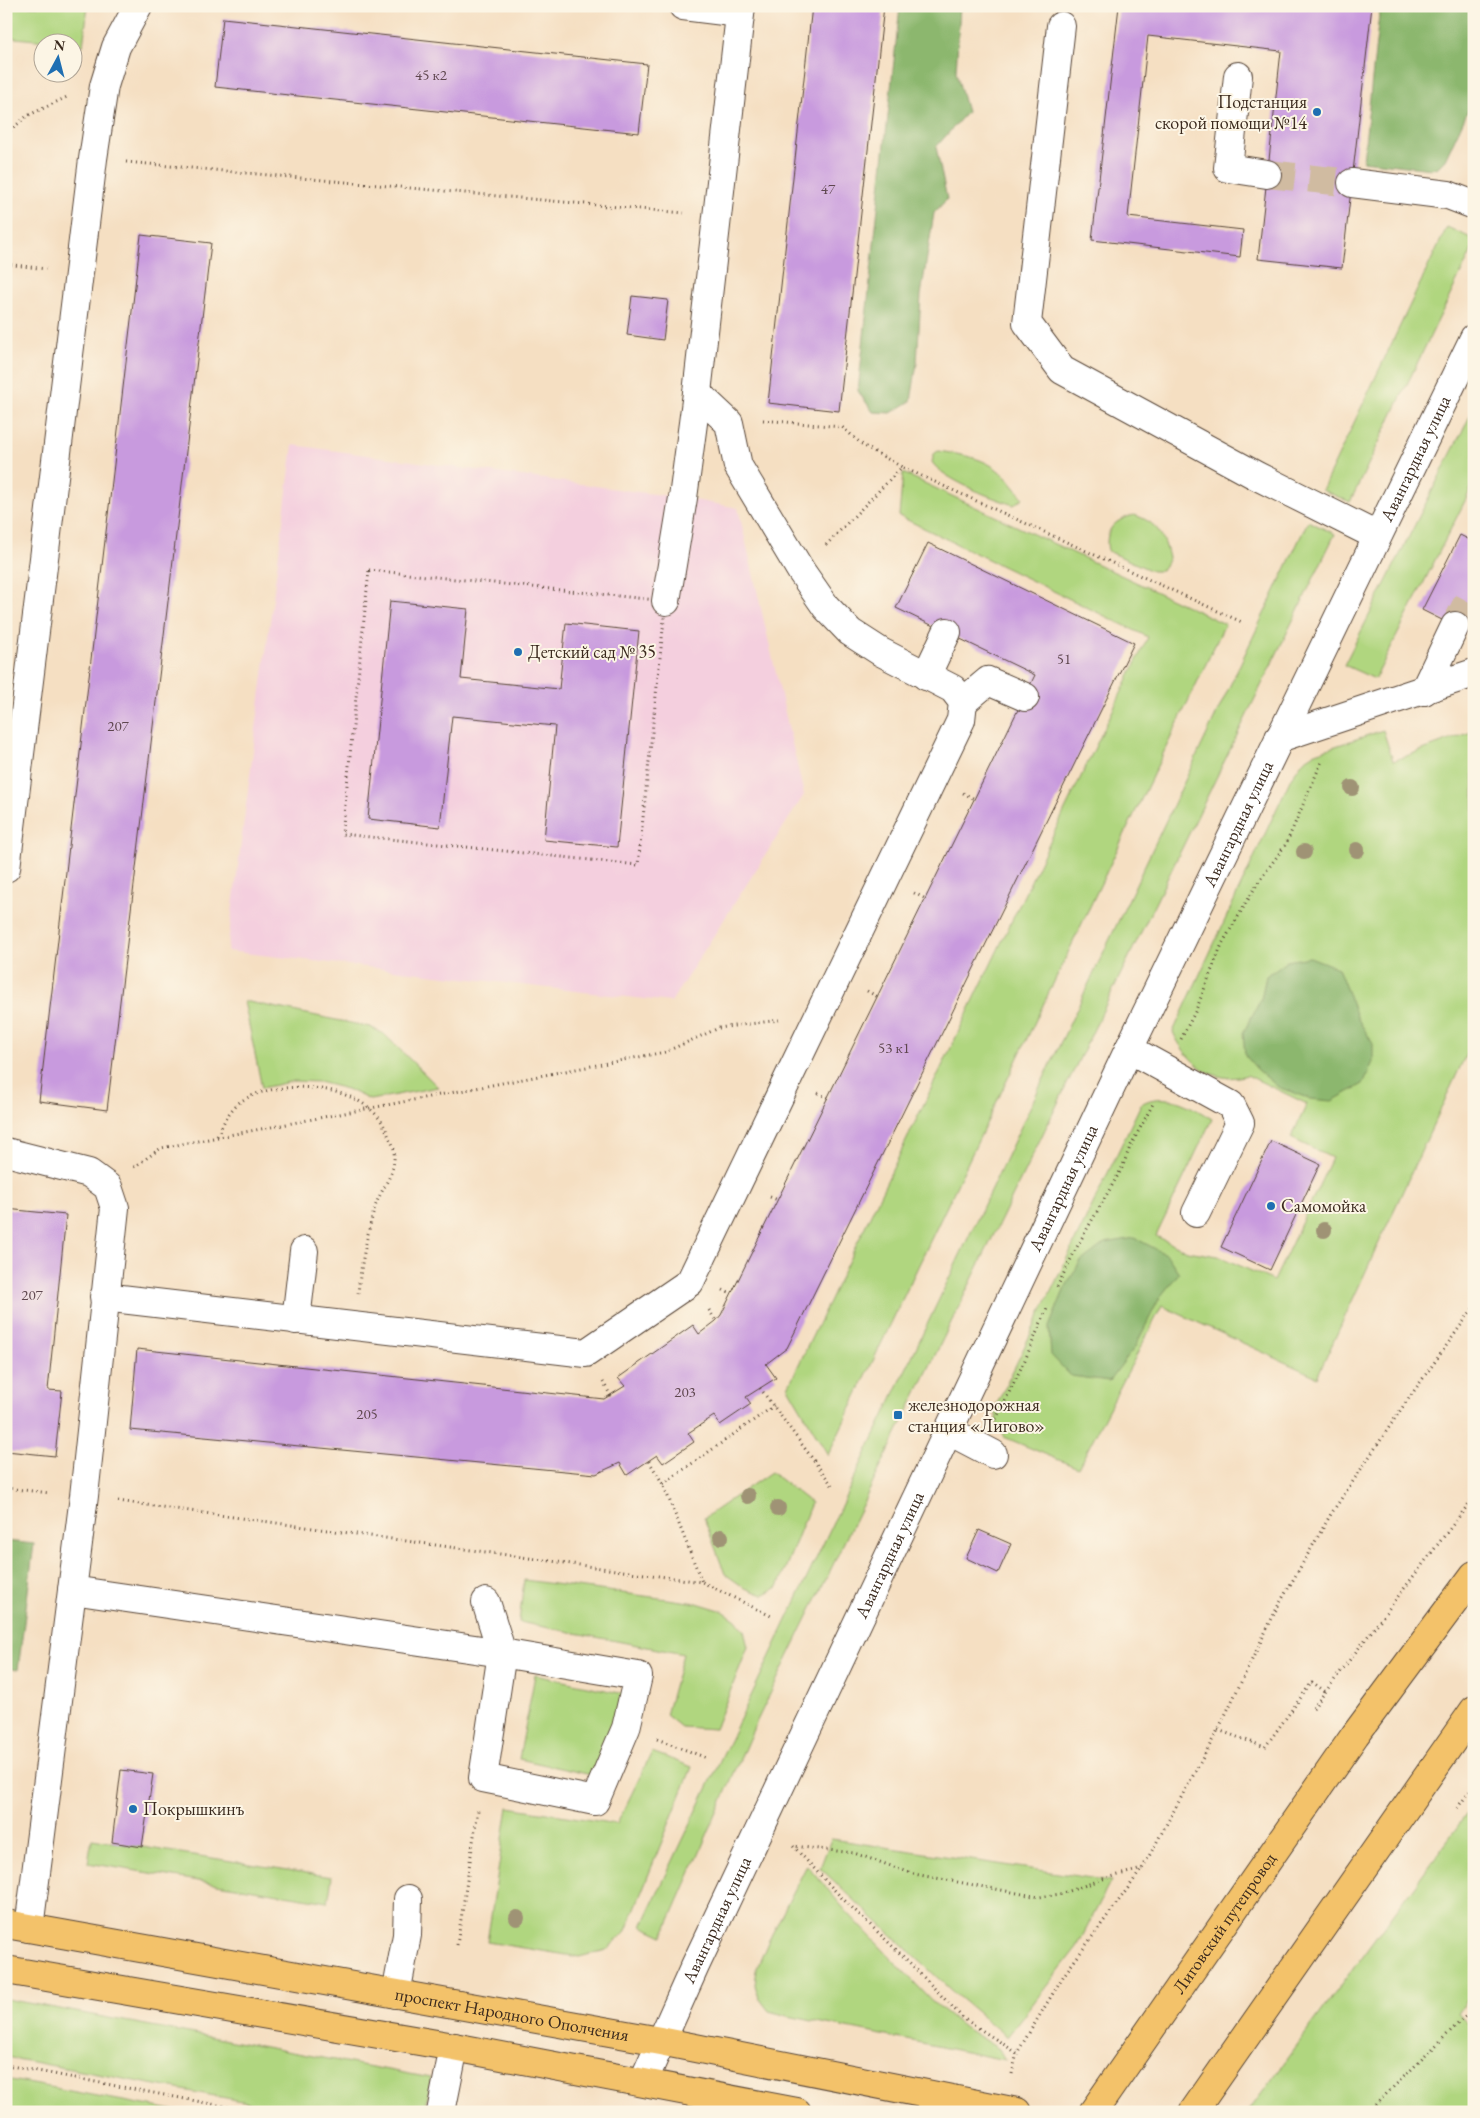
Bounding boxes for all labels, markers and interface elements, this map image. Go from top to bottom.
north arrow [32,32,82,82]
text: N [53,35,67,55]
house number: 45 к2 [415,65,448,84]
place label: Подстанция скорой помощи №14 [1155,90,1307,134]
marker: Подстанция скорой помощи №14 [1311,106,1323,118]
house number: 47 [821,179,836,198]
street label: Авангардная улица [1374,391,1456,526]
place label: Детский сад № 35 [528,640,656,663]
marker: Детский сад № 35 [512,646,524,658]
house number: 51 [1057,649,1071,668]
house number: 207 [107,716,130,735]
street label: Авангардная улица [1197,756,1279,891]
house number: 53 к1 [878,1038,910,1057]
street label: Авангардная улица [1023,1120,1103,1256]
place label: Самомойка [1281,1194,1367,1217]
marker: Самомойка [1265,1200,1277,1212]
house number: 207 [21,1285,44,1304]
house number: 203 [674,1382,696,1401]
place label: железнодорожная станция «Лигово» [908,1393,1045,1437]
house number: 205 [356,1404,378,1423]
marker: железнодорожная станция «Лигово» [892,1409,904,1421]
street label: Авангардная улица [849,1487,929,1623]
place label: Покрышкинъ [143,1797,245,1820]
marker: Покрышкинъ [127,1803,139,1815]
street label: Лиговский путепровод [1167,1848,1281,1998]
street label: Авангардная улица [676,1852,757,1988]
street label: проспект Народного Ополчения [393,1982,631,2046]

